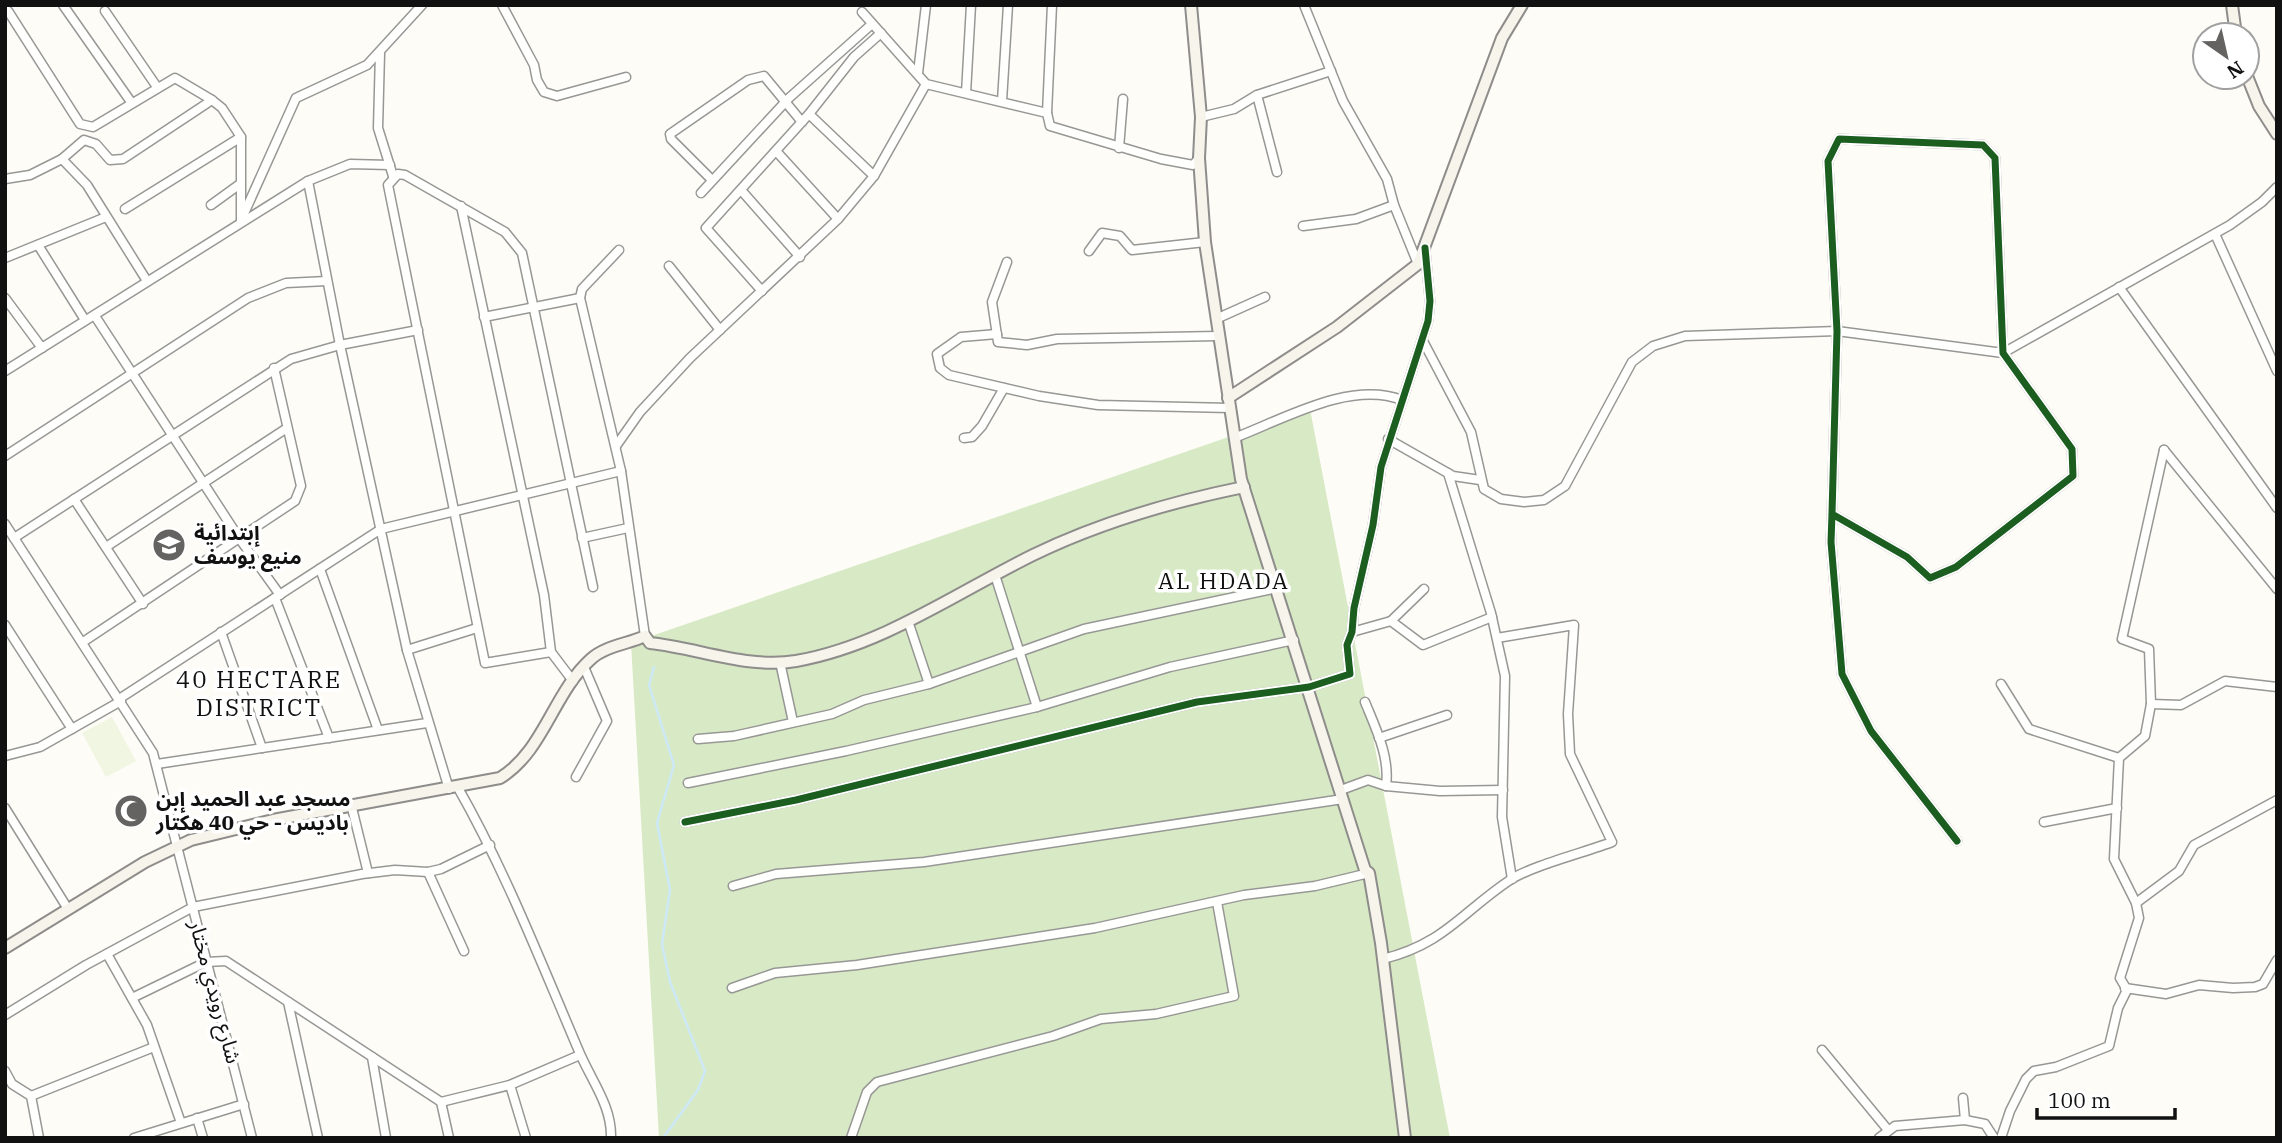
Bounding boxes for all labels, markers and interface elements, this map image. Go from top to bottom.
north arrow [2191,21,2261,91]
text: N [2223,56,2248,84]
place label: إبتدائية منيع يوسف [194,518,302,572]
school or university icon: إبتدائية منيع يوسف [150,526,188,564]
district label: AL HDADA [1158,565,1290,595]
district label: 40 HECTARE DISTRICT [176,663,342,723]
place label: مسجد عبد الحميد إبن باديس - حي 40 هكتار [155,784,350,840]
mosque icon: مسجد عبد الحميد إبن باديس - حي 40 هكتار [112,792,150,830]
street label: شارع رويدي مختار [180,916,249,1067]
scale bar [2037,1076,2175,1120]
text: 100 m [2048,1086,2111,1114]

